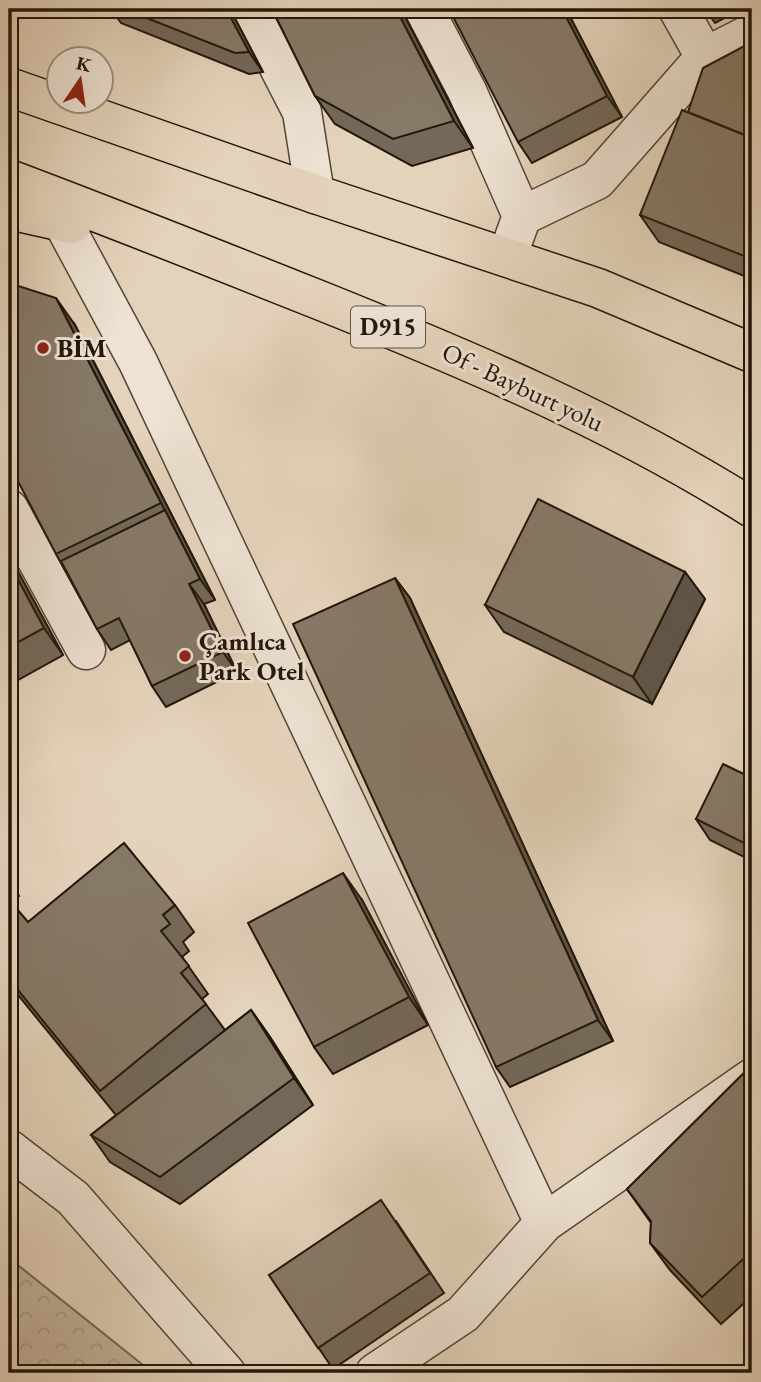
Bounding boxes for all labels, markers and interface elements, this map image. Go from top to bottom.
north arrow [46,46,116,116]
text: K [74,50,94,78]
road number: D915 [351,306,425,348]
place label: BİM [57,331,107,365]
street label: Of - Bayburt yolu [437,335,610,439]
marker: BİM [35,340,51,356]
place label: Çamlıca Park Otel [199,624,304,688]
marker: Çamlıca Park Otel [177,648,193,664]

